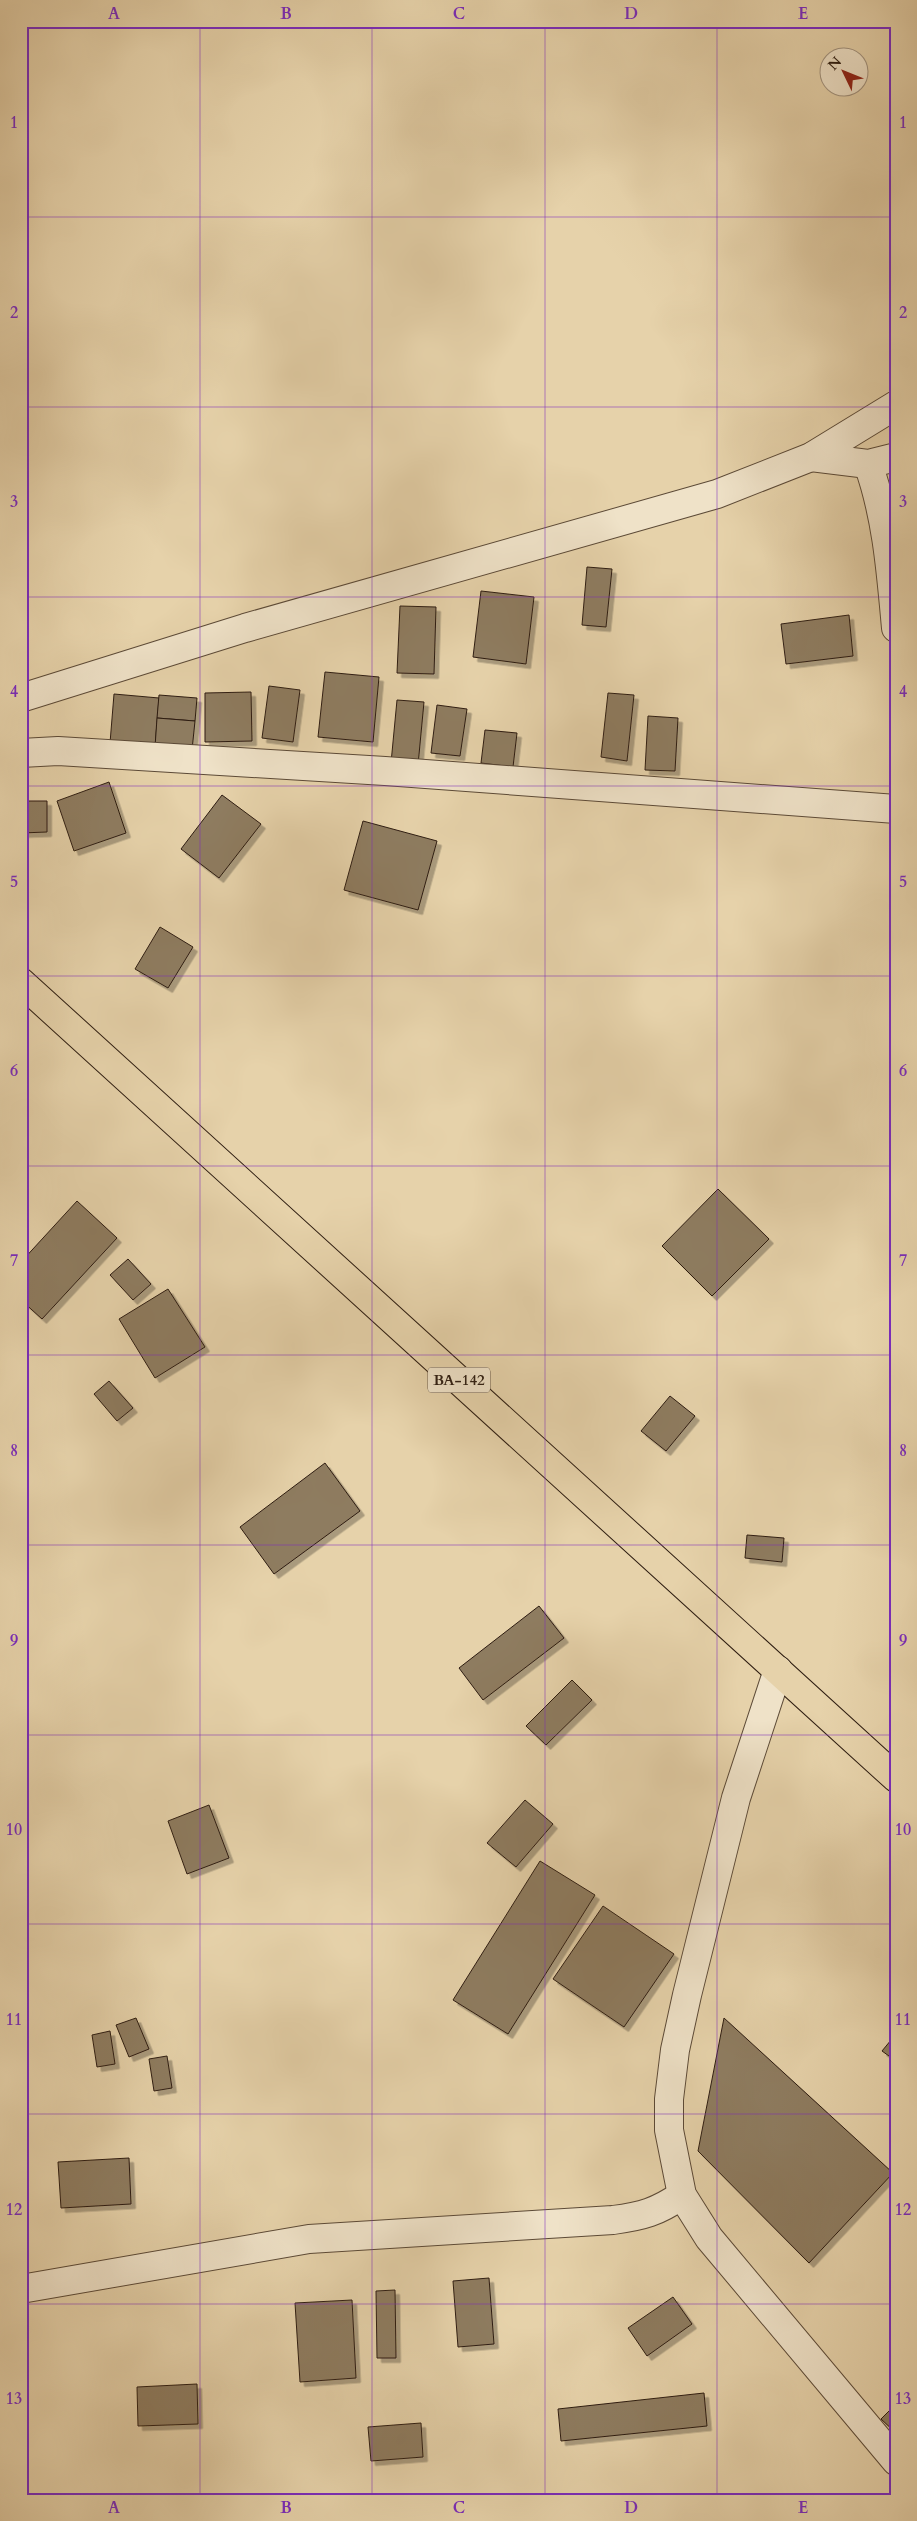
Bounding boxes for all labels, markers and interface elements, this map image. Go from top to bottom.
text: A [108,3,120,25]
text: B [280,3,292,25]
text: C [453,3,465,25]
text: D [624,3,638,25]
text: E [798,3,808,25]
north arrow [820,48,870,98]
text: N [824,53,846,74]
text: 1 [10,112,18,134]
text: 1 [899,112,907,134]
text: 2 [10,302,18,324]
text: 2 [899,302,907,324]
text: 3 [10,491,18,513]
text: 3 [899,491,907,513]
text: 4 [10,681,18,703]
text: 4 [899,681,907,703]
text: 5 [10,871,18,893]
text: 5 [899,871,907,893]
text: 6 [10,1060,18,1082]
text: 6 [899,1060,907,1082]
text: 7 [10,1250,18,1272]
text: 7 [899,1250,907,1272]
road number: BA-142 [428,1368,490,1392]
text: 8 [10,1440,18,1462]
text: 8 [899,1440,907,1462]
text: 9 [10,1630,18,1652]
text: 9 [899,1630,907,1652]
text: 10 [6,1819,22,1841]
text: 10 [895,1819,911,1841]
text: 11 [6,2009,22,2031]
text: 11 [895,2009,911,2031]
text: 12 [6,2199,22,2221]
text: 12 [895,2199,911,2221]
text: 13 [6,2388,22,2410]
text: 13 [895,2388,911,2410]
text: A [108,2497,120,2519]
text: B [280,2497,292,2519]
text: C [453,2497,465,2519]
text: D [624,2497,638,2519]
text: E [798,2497,808,2519]

